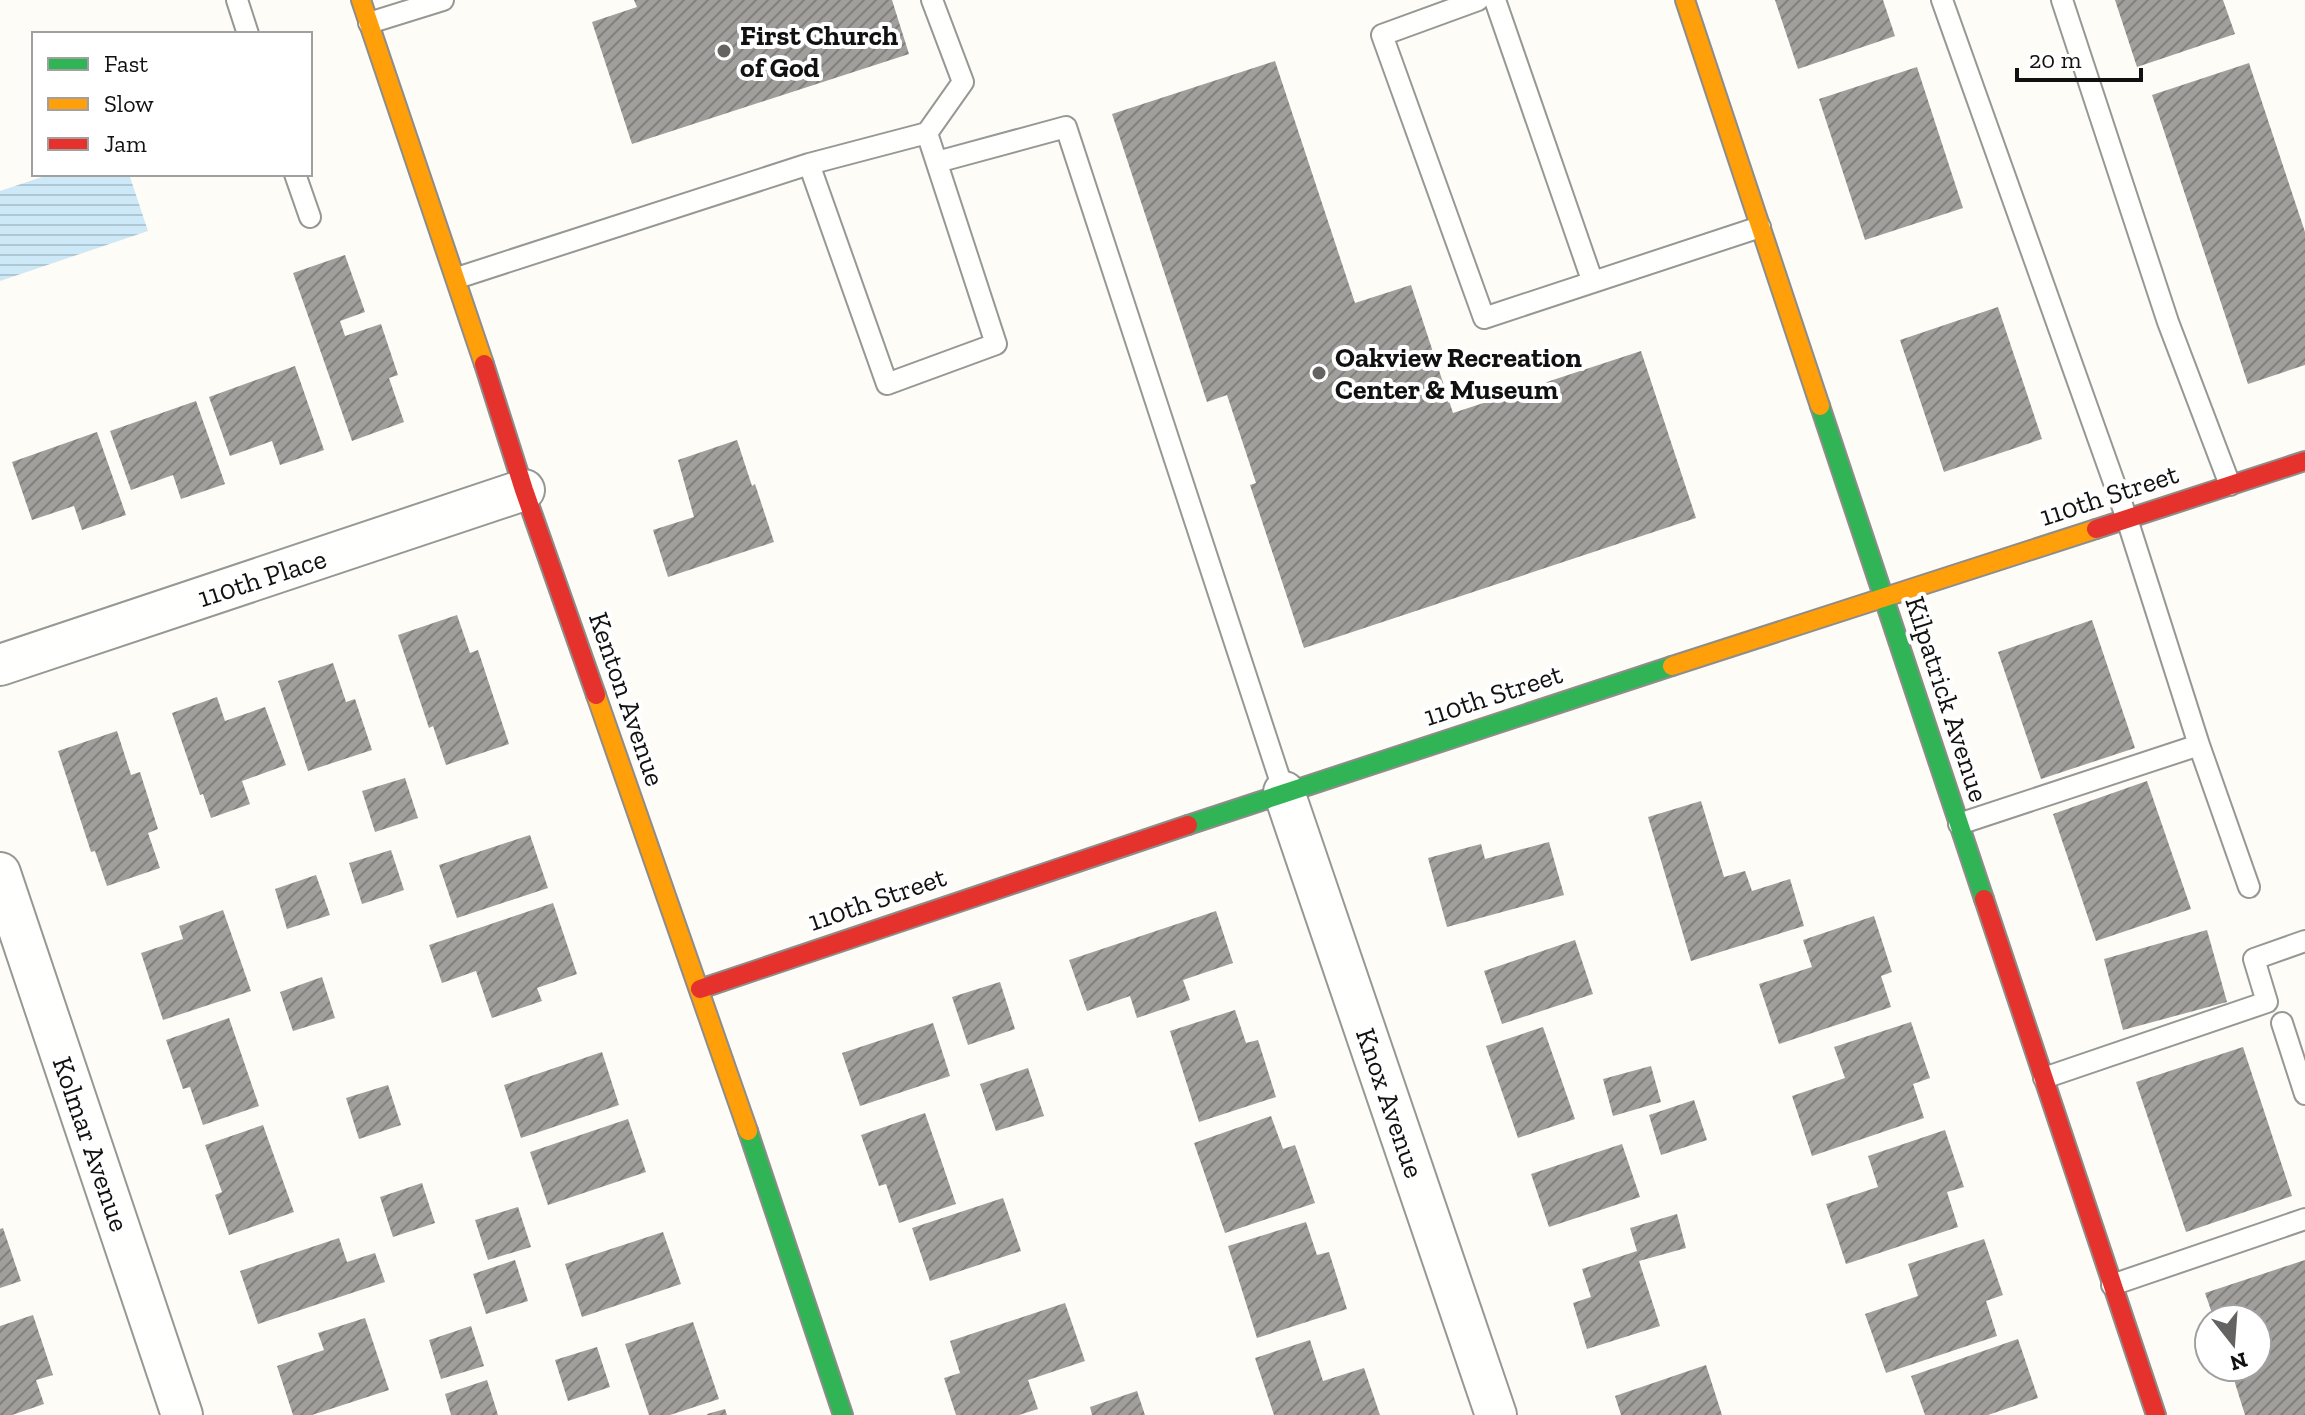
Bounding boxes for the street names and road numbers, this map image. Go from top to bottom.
street label: 110th Street [2036,457,2183,533]
street label: 110th Place [194,542,330,614]
street label: Kilpatrick Avenue [1898,592,1996,806]
street label: Kenton Avenue [582,608,672,790]
street label: 110th Street [1420,657,1567,733]
street label: 110th Street [804,860,951,938]
street label: Knox Avenue [1349,1024,1431,1182]
street label: Kolmar Avenue [46,1052,136,1236]

